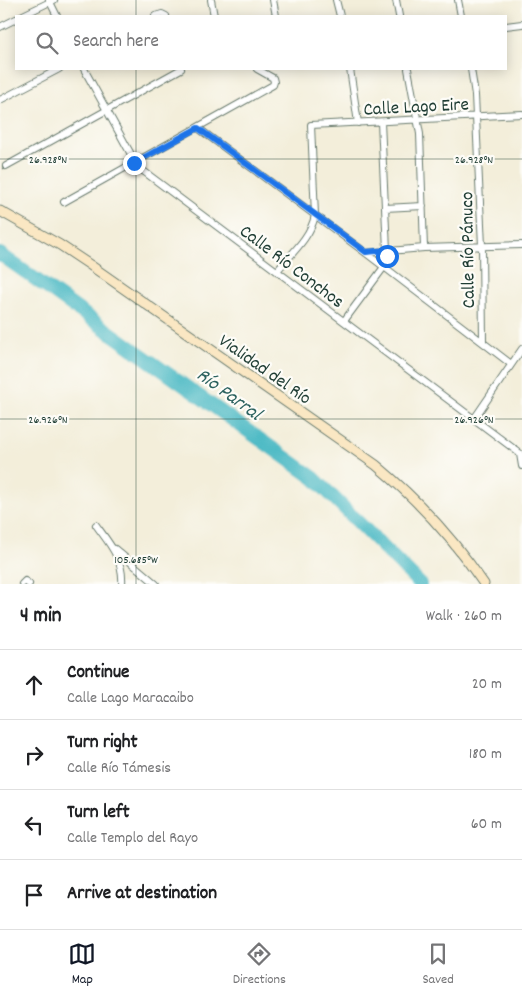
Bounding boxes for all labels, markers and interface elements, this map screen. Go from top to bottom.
search box [15,15,507,70]
icon: search [33,29,61,57]
text: Search here [73,29,159,56]
street label: Calle Lago Eire [363,92,470,125]
text: 26.928°N [29,152,67,169]
route end [123,152,146,175]
text: 26.928°N [455,152,493,169]
street label: Calle Río Pánuco [455,191,484,309]
street label: Calle Río Conchos [233,219,349,316]
route start [376,245,399,268]
street label: Vialidad del Río [212,329,316,413]
water label: Río Parral [190,362,268,430]
text: 26.926°N [28,412,68,429]
text: 26.926°N [454,412,494,429]
text: 105.685°W [114,552,158,569]
text: 4 min [20,602,62,632]
text: Walk · 260 m [426,605,502,628]
text: Continue [67,660,129,687]
icon: ahead [20,671,48,699]
text: 20 m [472,673,502,696]
text: Calle Lago Maracaibo [67,687,194,710]
text: Turn right [67,730,138,757]
icon: right [20,741,48,769]
text: 180 m [469,743,502,766]
text: Calle Río Támesis [67,757,171,780]
text: Turn left [67,800,130,827]
icon: left [20,811,48,839]
text: 60 m [471,813,502,836]
text: Calle Templo del Rayo [67,827,198,850]
icon: arrive [20,881,48,909]
text: Arrive at destination [67,881,217,908]
tab: Map [68,940,96,990]
tab: Directions [233,940,286,990]
tab: Saved [422,940,454,990]

